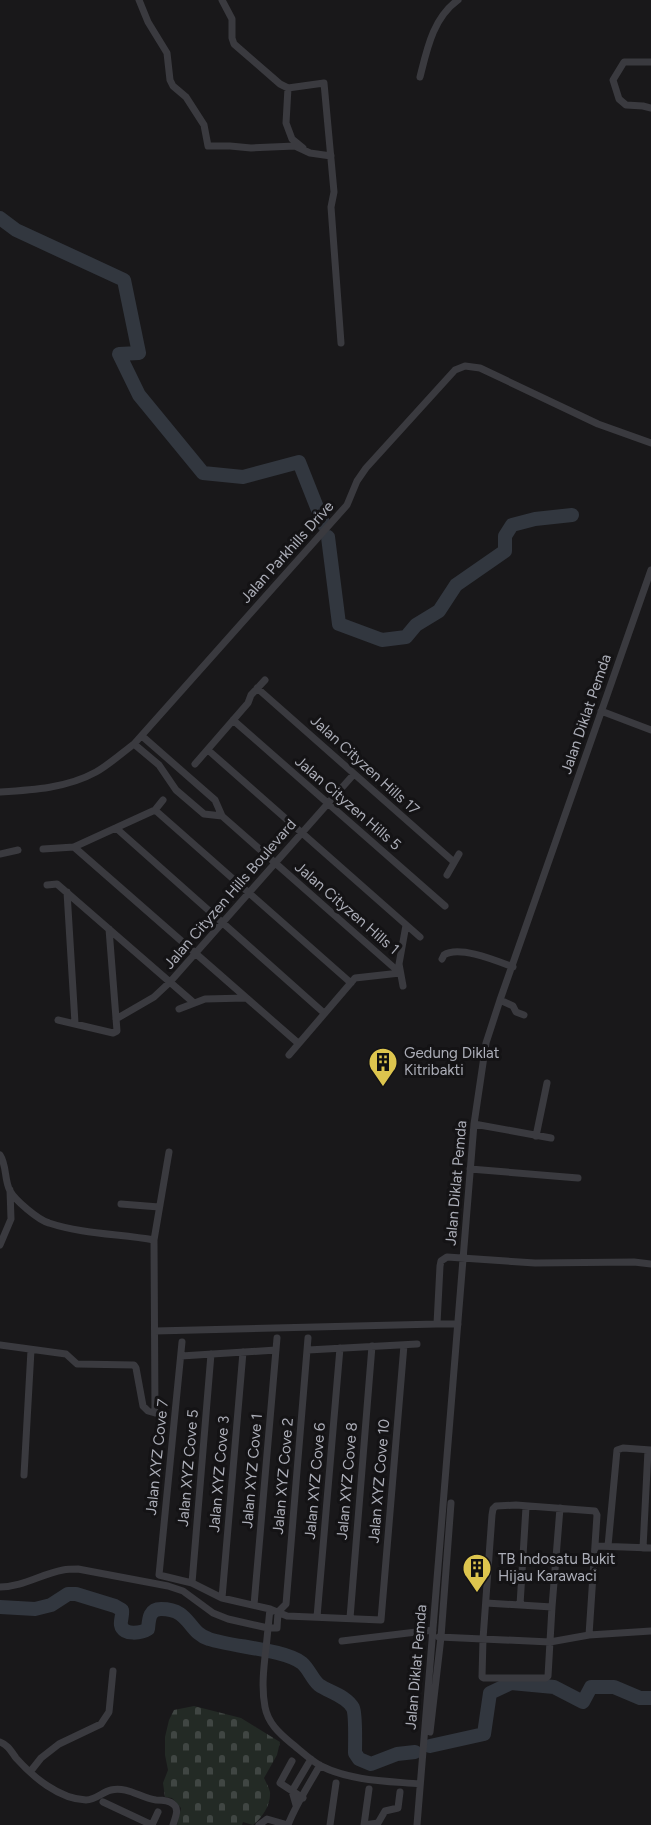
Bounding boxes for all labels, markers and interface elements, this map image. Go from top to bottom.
street label: Jalan Parkhills Drive [237,497,337,607]
street label: Jalan Diklat Pemda [557,652,615,776]
street label: Jalan Cityzen Hills 17 [307,711,423,819]
street label: Jalan Cityzen Hills 5 [291,752,405,854]
street label: Jalan Cityzen Hills Boulevard [160,815,300,973]
street label: Jalan Cityzen Hills 1 [291,858,403,958]
place label: Gedung Diklat Kitribakti [404,1044,500,1079]
building icon: Gedung Diklat Kitribakti [367,1046,399,1088]
street label: Jalan Diklat Pemda [442,1120,470,1246]
street label: Jalan XYZ Cove 7 [142,1398,172,1516]
street label: Jalan XYZ Cove 5 [174,1409,202,1527]
street label: Jalan XYZ Cove 1 [238,1413,266,1529]
street label: Jalan XYZ Cove 3 [205,1415,233,1533]
street label: Jalan XYZ Cove 2 [269,1417,297,1535]
street label: Jalan XYZ Cove 10 [365,1418,393,1544]
street label: Jalan XYZ Cove 6 [301,1421,329,1540]
street label: Jalan XYZ Cove 8 [333,1421,361,1541]
place label: TB Indosatu Bukit Hijau Karawaci [498,1550,616,1585]
building icon: TB Indosatu Bukit Hijau Karawaci [461,1552,493,1594]
street label: Jalan Diklat Pemda [402,1604,430,1730]

